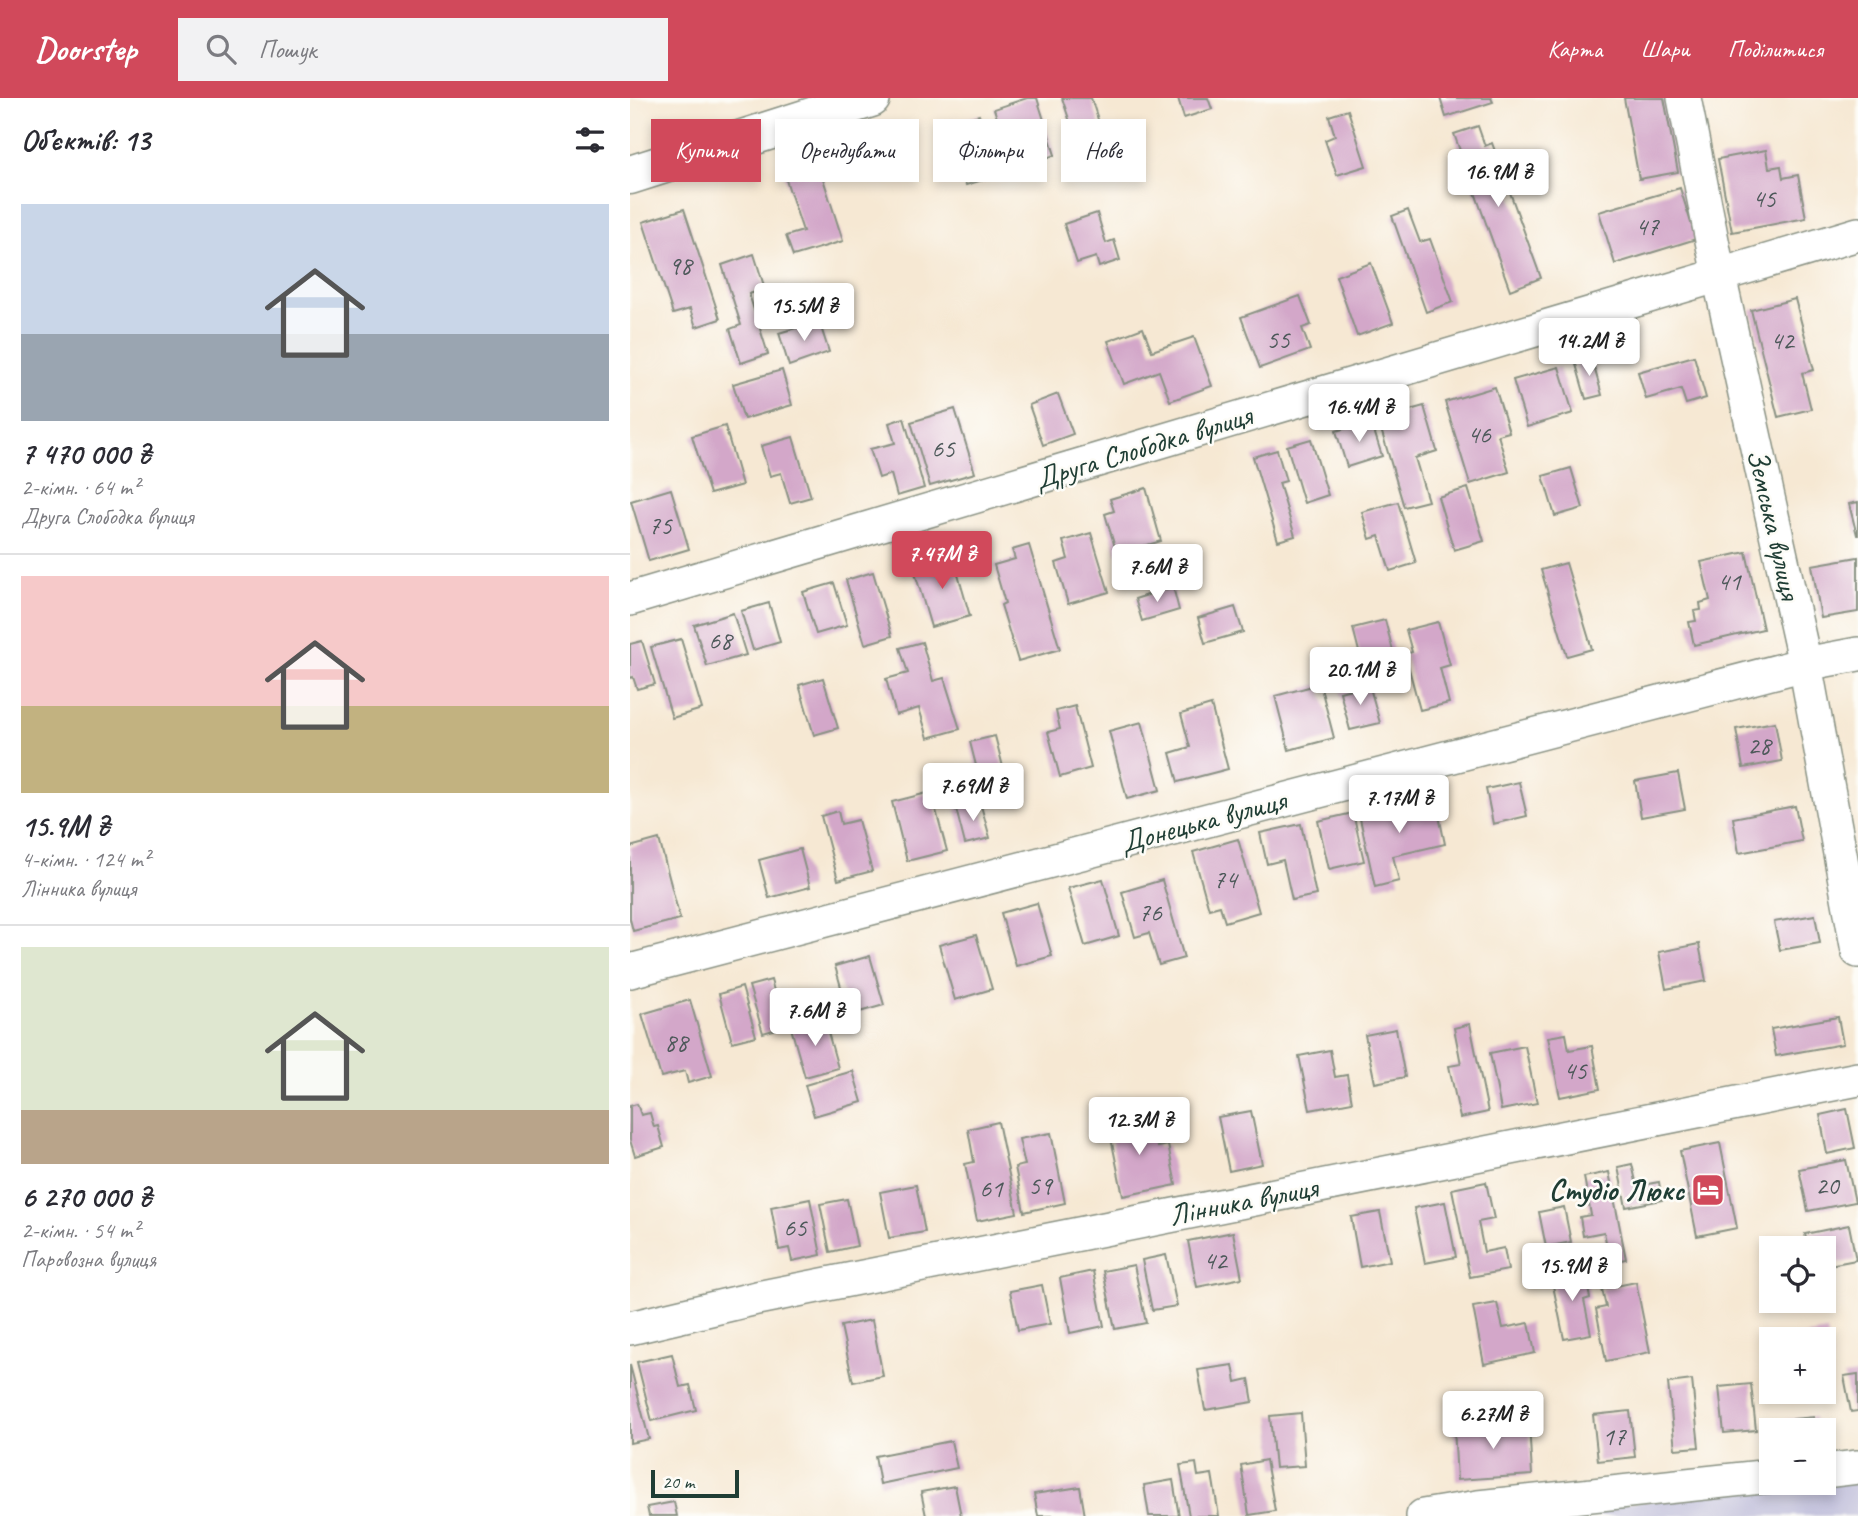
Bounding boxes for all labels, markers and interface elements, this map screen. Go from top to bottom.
search box [178,18,668,81]
text: Doorstep [35,28,136,70]
icon: search [202,30,240,68]
text: Пошук [258,33,317,66]
text: Карта [1547,34,1602,64]
text: Шари [1640,34,1690,64]
text: Поділитися [1728,34,1823,64]
chip: Купити [651,119,761,182]
chip: Орендувати [775,119,919,182]
chip: Фільтри [933,119,1047,182]
chip: Нове [1061,119,1146,182]
text: Об’єктів: 13 [21,121,150,159]
icon: filters [571,121,609,159]
pin: 16.9M ₴ [1433,150,1563,209]
text: 16.9M ₴ [1464,157,1532,186]
house number: 45 [1752,182,1777,215]
house number: 47 [1635,210,1660,243]
house number: 98 [668,249,694,282]
icon: home [252,250,378,376]
pin: 15.5M ₴ [739,284,869,343]
text: 15.5M ₴ [770,291,838,320]
pin: 14.2M ₴ [1524,318,1654,378]
house number: 55 [1266,323,1291,356]
house number: 42 [1770,324,1796,357]
text: 14.2M ₴ [1555,326,1623,355]
pin: 16.4M ₴ [1294,384,1424,444]
text: 16.4M ₴ [1325,392,1393,421]
street label: Друга Слободка вулиця [1030,395,1259,498]
house number: 46 [1467,418,1492,451]
house number: 65 [931,432,956,465]
text: 7 470 000 ₴ [21,435,151,473]
street label: Земська вулиця [1738,445,1810,606]
text: 2-кімн. · 64 m² [21,473,139,502]
text: Друга Слободка вулиця [21,502,194,531]
house number: 75 [648,509,673,542]
pin: 7.47M ₴ [877,532,1007,591]
text: 7.47M ₴ [908,539,976,568]
pin: 7.6M ₴ [1100,545,1214,604]
text: 7.6M ₴ [1128,552,1186,581]
house number: 41 [1717,565,1742,598]
icon: home [252,622,378,748]
house number: 68 [708,624,734,657]
pin: 20.1M ₴ [1295,648,1425,707]
text: 20.1M ₴ [1326,655,1394,684]
house number: 28 [1747,729,1773,762]
pin: 7.69M ₴ [908,764,1038,823]
text: 7.69M ₴ [939,771,1007,800]
pin: 7.17M ₴ [1334,776,1464,835]
street label: Донецька вулиця [1116,780,1293,861]
text: 7.17M ₴ [1365,783,1433,812]
text: 15.9M ₴ [21,807,110,845]
text: 4-кімн. · 124 m² [21,845,150,874]
house number: 74 [1213,863,1239,896]
text: Лінника вулиця [21,874,136,903]
house number: 76 [1138,896,1163,929]
pin: 7.6M ₴ [758,988,872,1048]
icon: home [252,993,378,1119]
text: 7.6M ₴ [786,996,844,1025]
house number: 88 [664,1026,690,1059]
house number: 45 [1563,1054,1588,1087]
pin: 12.3M ₴ [1074,1098,1204,1157]
text: 12.3M ₴ [1105,1105,1173,1134]
street label: Лінника вулиця [1166,1168,1323,1234]
house number: 59 [1028,1169,1054,1202]
house number: 20 [1815,1169,1841,1202]
place label: Студіо Люкс [1549,1171,1685,1209]
hotel icon: Студіо Люкс [1689,1171,1727,1209]
house number: 61 [979,1172,1004,1205]
text: 6 270 000 ₴ [21,1178,152,1216]
house number: 65 [783,1211,808,1244]
text: 2-кімн. · 54 m² [21,1216,139,1245]
map controls [1759,1236,1836,1495]
button: locate [1759,1236,1836,1313]
house number: 42 [1203,1244,1229,1277]
pin: 15.9M ₴ [1507,1244,1637,1303]
text: Паровозна вулиця [21,1245,156,1274]
text: 15.9M ₴ [1538,1251,1606,1280]
button: + [1759,1327,1836,1404]
pin: 6.27M ₴ [1428,1392,1558,1451]
text: 6.27M ₴ [1459,1399,1527,1428]
button: − [1759,1418,1836,1495]
house number: 17 [1602,1420,1627,1453]
scale bar [651,1467,738,1499]
text: 20 m [662,1470,694,1494]

